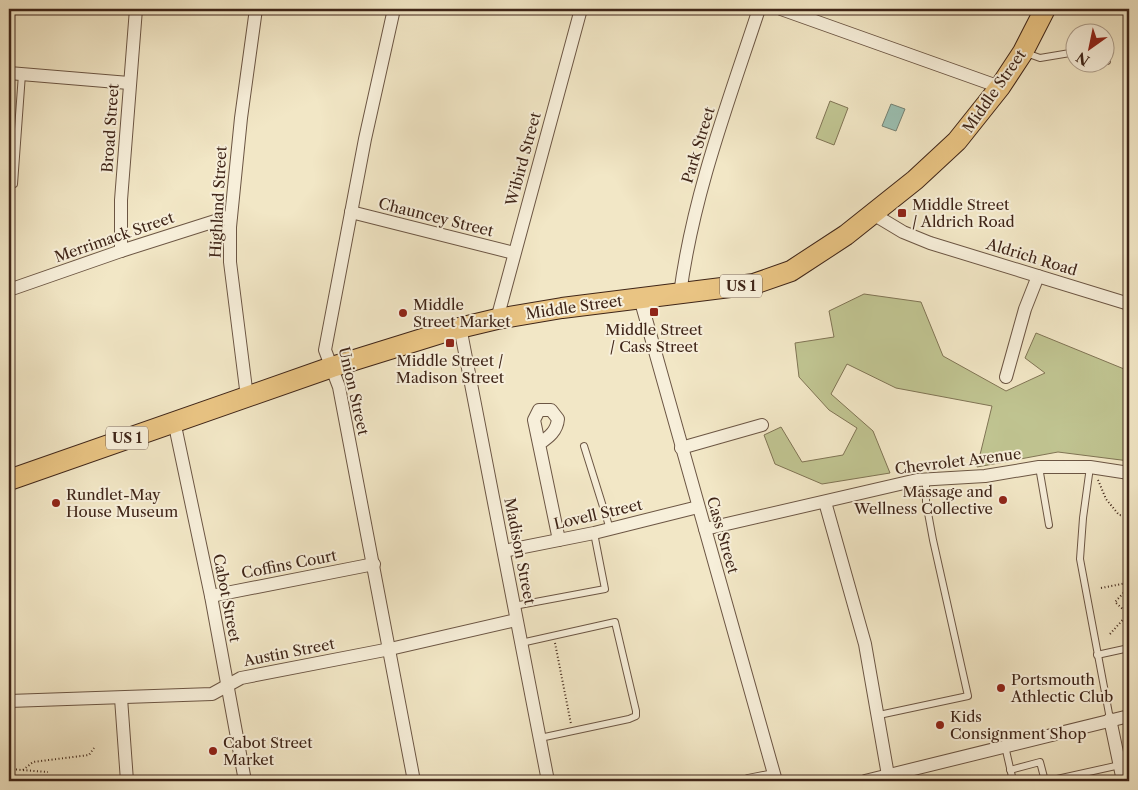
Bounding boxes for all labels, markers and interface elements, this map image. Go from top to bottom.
north arrow [1066,22,1116,72]
street label: Middle Street [958,45,1030,136]
text: N [1073,48,1093,70]
street label: Broad Street [97,82,123,173]
street label: Park Street [677,104,719,185]
street label: Wibird Street [501,109,545,209]
street label: Highland Street [206,145,230,258]
street label: Chauncey Street [377,194,496,241]
place label: Middle Street / Aldrich Road [912,195,1015,231]
street label: Merrimack Street [52,207,177,266]
marker: Middle Street / Aldrich Road [896,207,908,219]
street label: Aldrich Road [983,234,1080,280]
road number: US 1 [720,274,762,298]
street label: Middle Street [524,291,624,323]
place label: Middle Street Market [413,295,511,331]
marker: Middle Street / Cass Street [648,306,660,318]
marker: Middle Street Market [397,307,409,319]
place label: Middle Street / Cass Street [605,320,703,356]
marker: Middle Street / Madison Street [444,337,456,349]
street label: Union Street [335,345,374,438]
place label: Middle Street / Madison Street [396,351,505,387]
road number: US 1 [106,426,148,449]
street label: Chevrolet Avenue [894,444,1022,478]
place label: Massage and Wellness Collective [853,482,993,518]
place label: Rundlet-May House Museum [66,485,178,521]
street label: Lovell Street [552,494,645,533]
street label: Cass Street [703,494,743,576]
marker: Massage and Wellness Collective [997,494,1009,506]
street label: Madison Street [500,496,540,607]
marker: Rundlet-May House Museum [50,497,62,509]
street label: Coffins Court [240,545,339,583]
street label: Cabot Street [209,552,245,644]
street label: Austin Street [241,634,337,670]
place label: Portsmouth Athlectic Club [1010,670,1113,706]
marker: Portsmouth Athlectic Club [995,682,1007,694]
place label: Kids Consignment Shop [950,707,1086,743]
marker: Kids Consignment Shop [934,719,946,731]
place label: Cabot Street Market [223,733,313,769]
marker: Cabot Street Market [207,745,219,757]

